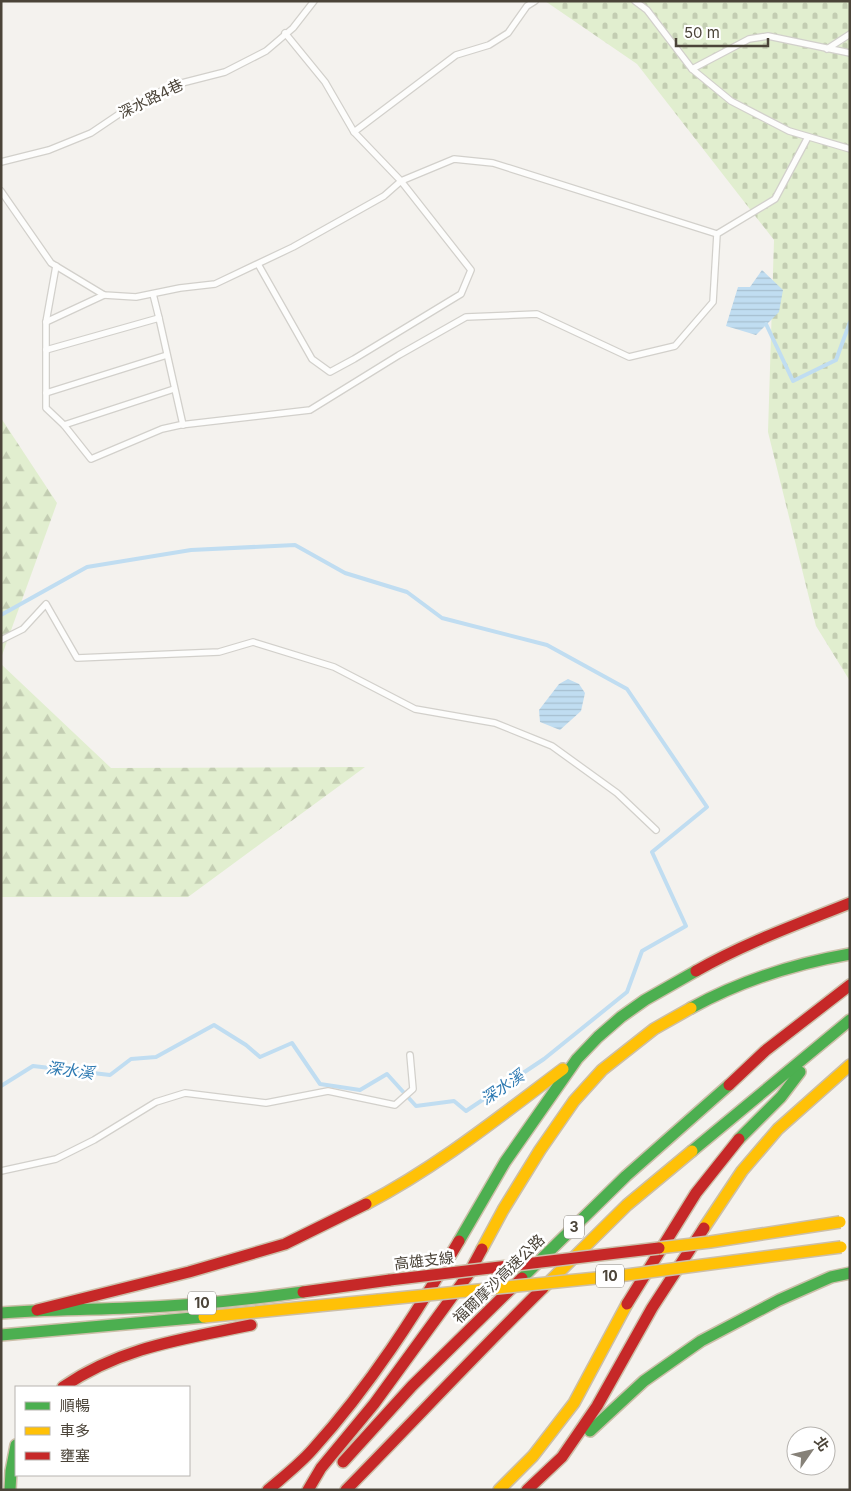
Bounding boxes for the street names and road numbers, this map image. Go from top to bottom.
street label: 深水路4巷 [115,75,186,122]
road number: 3 [564,1216,584,1238]
street label: 福爾摩沙高速公路 [449,1230,548,1327]
street label: 高雄支線 [393,1247,455,1274]
road number: 10 [596,1264,624,1288]
road number: 10 [188,1292,216,1315]

